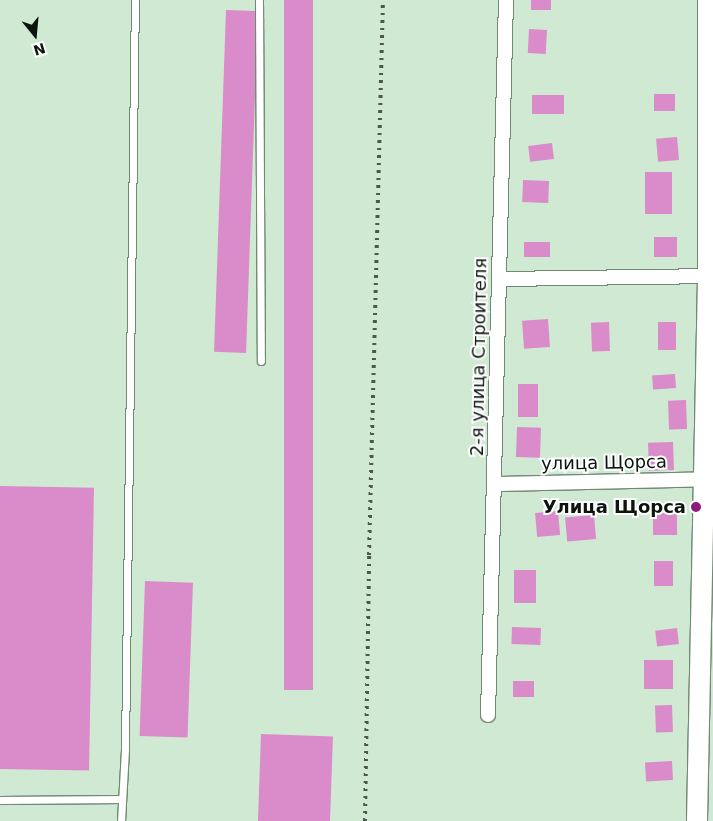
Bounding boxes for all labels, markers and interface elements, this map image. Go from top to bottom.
north arrow [10,10,60,60]
text: N [31,40,47,59]
street label: 2-я улица Строителя [466,258,492,456]
street label: улица Щорса [541,451,667,475]
place label: Улица Щорса [543,496,686,518]
marker: Улица Щорса [690,501,702,513]

